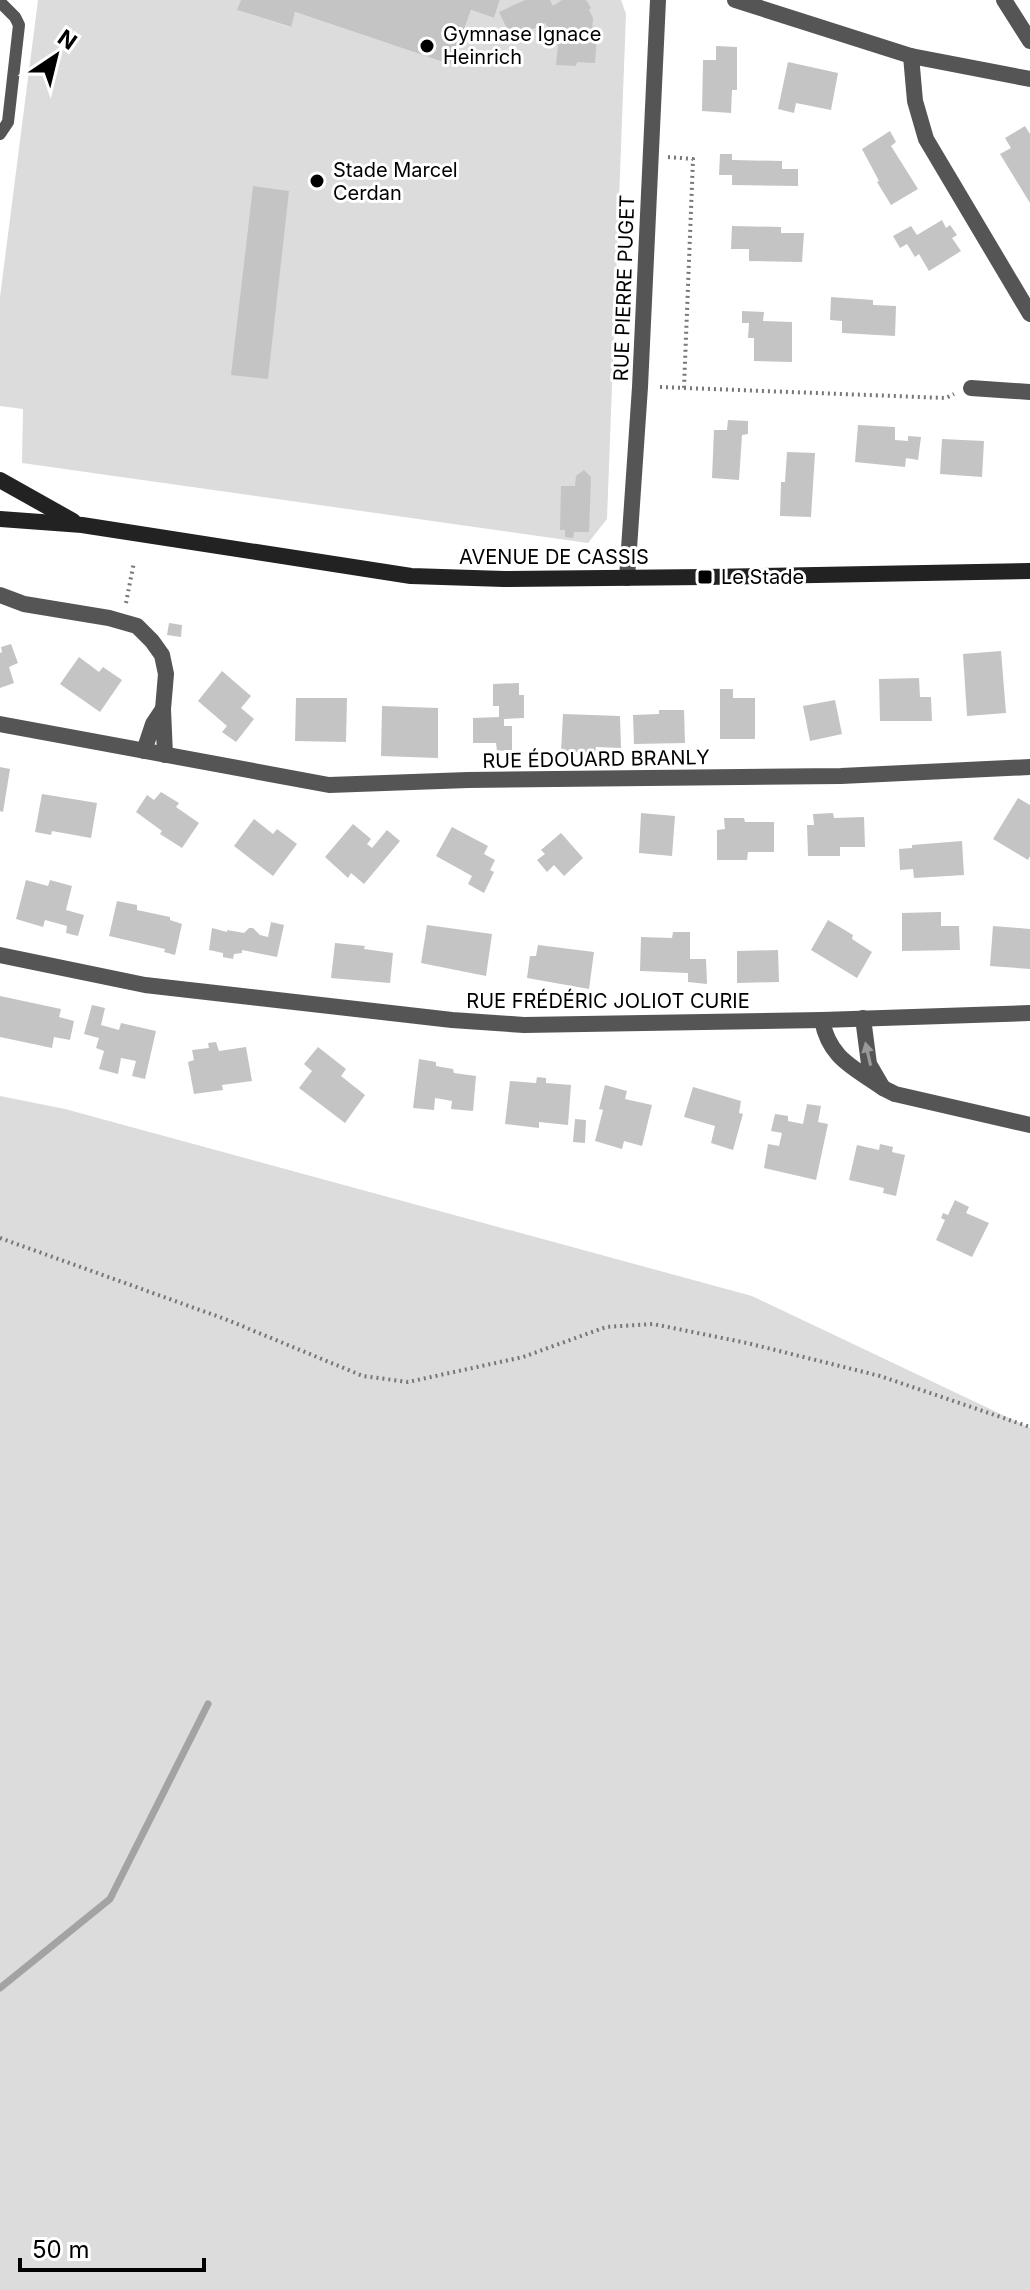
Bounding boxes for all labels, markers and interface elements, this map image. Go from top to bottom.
north arrow [16,16,96,96]
place label: Gymnase Ignace Heinrich [443,22,601,69]
text: N [53,24,82,55]
marker: Gymnase Ignace Heinrich [418,37,436,55]
place label: Stade Marcel Cerdan [333,158,458,205]
marker: Stade Marcel Cerdan [308,172,326,190]
street label: RUE PIERRE PUGET [609,194,639,382]
street label: AVENUE DE CASSIS [459,545,649,569]
place label: Le Stade [721,565,804,589]
marker: Le Stade [696,568,714,586]
street label: RUE ÉDOUARD BRANLY [482,744,710,773]
street label: RUE FRÉDÉRIC JOLIOT CURIE [466,988,750,1013]
one-way arrow [861,1042,874,1067]
scale bar [20,2222,204,2272]
text: 50 m [32,2235,90,2264]

